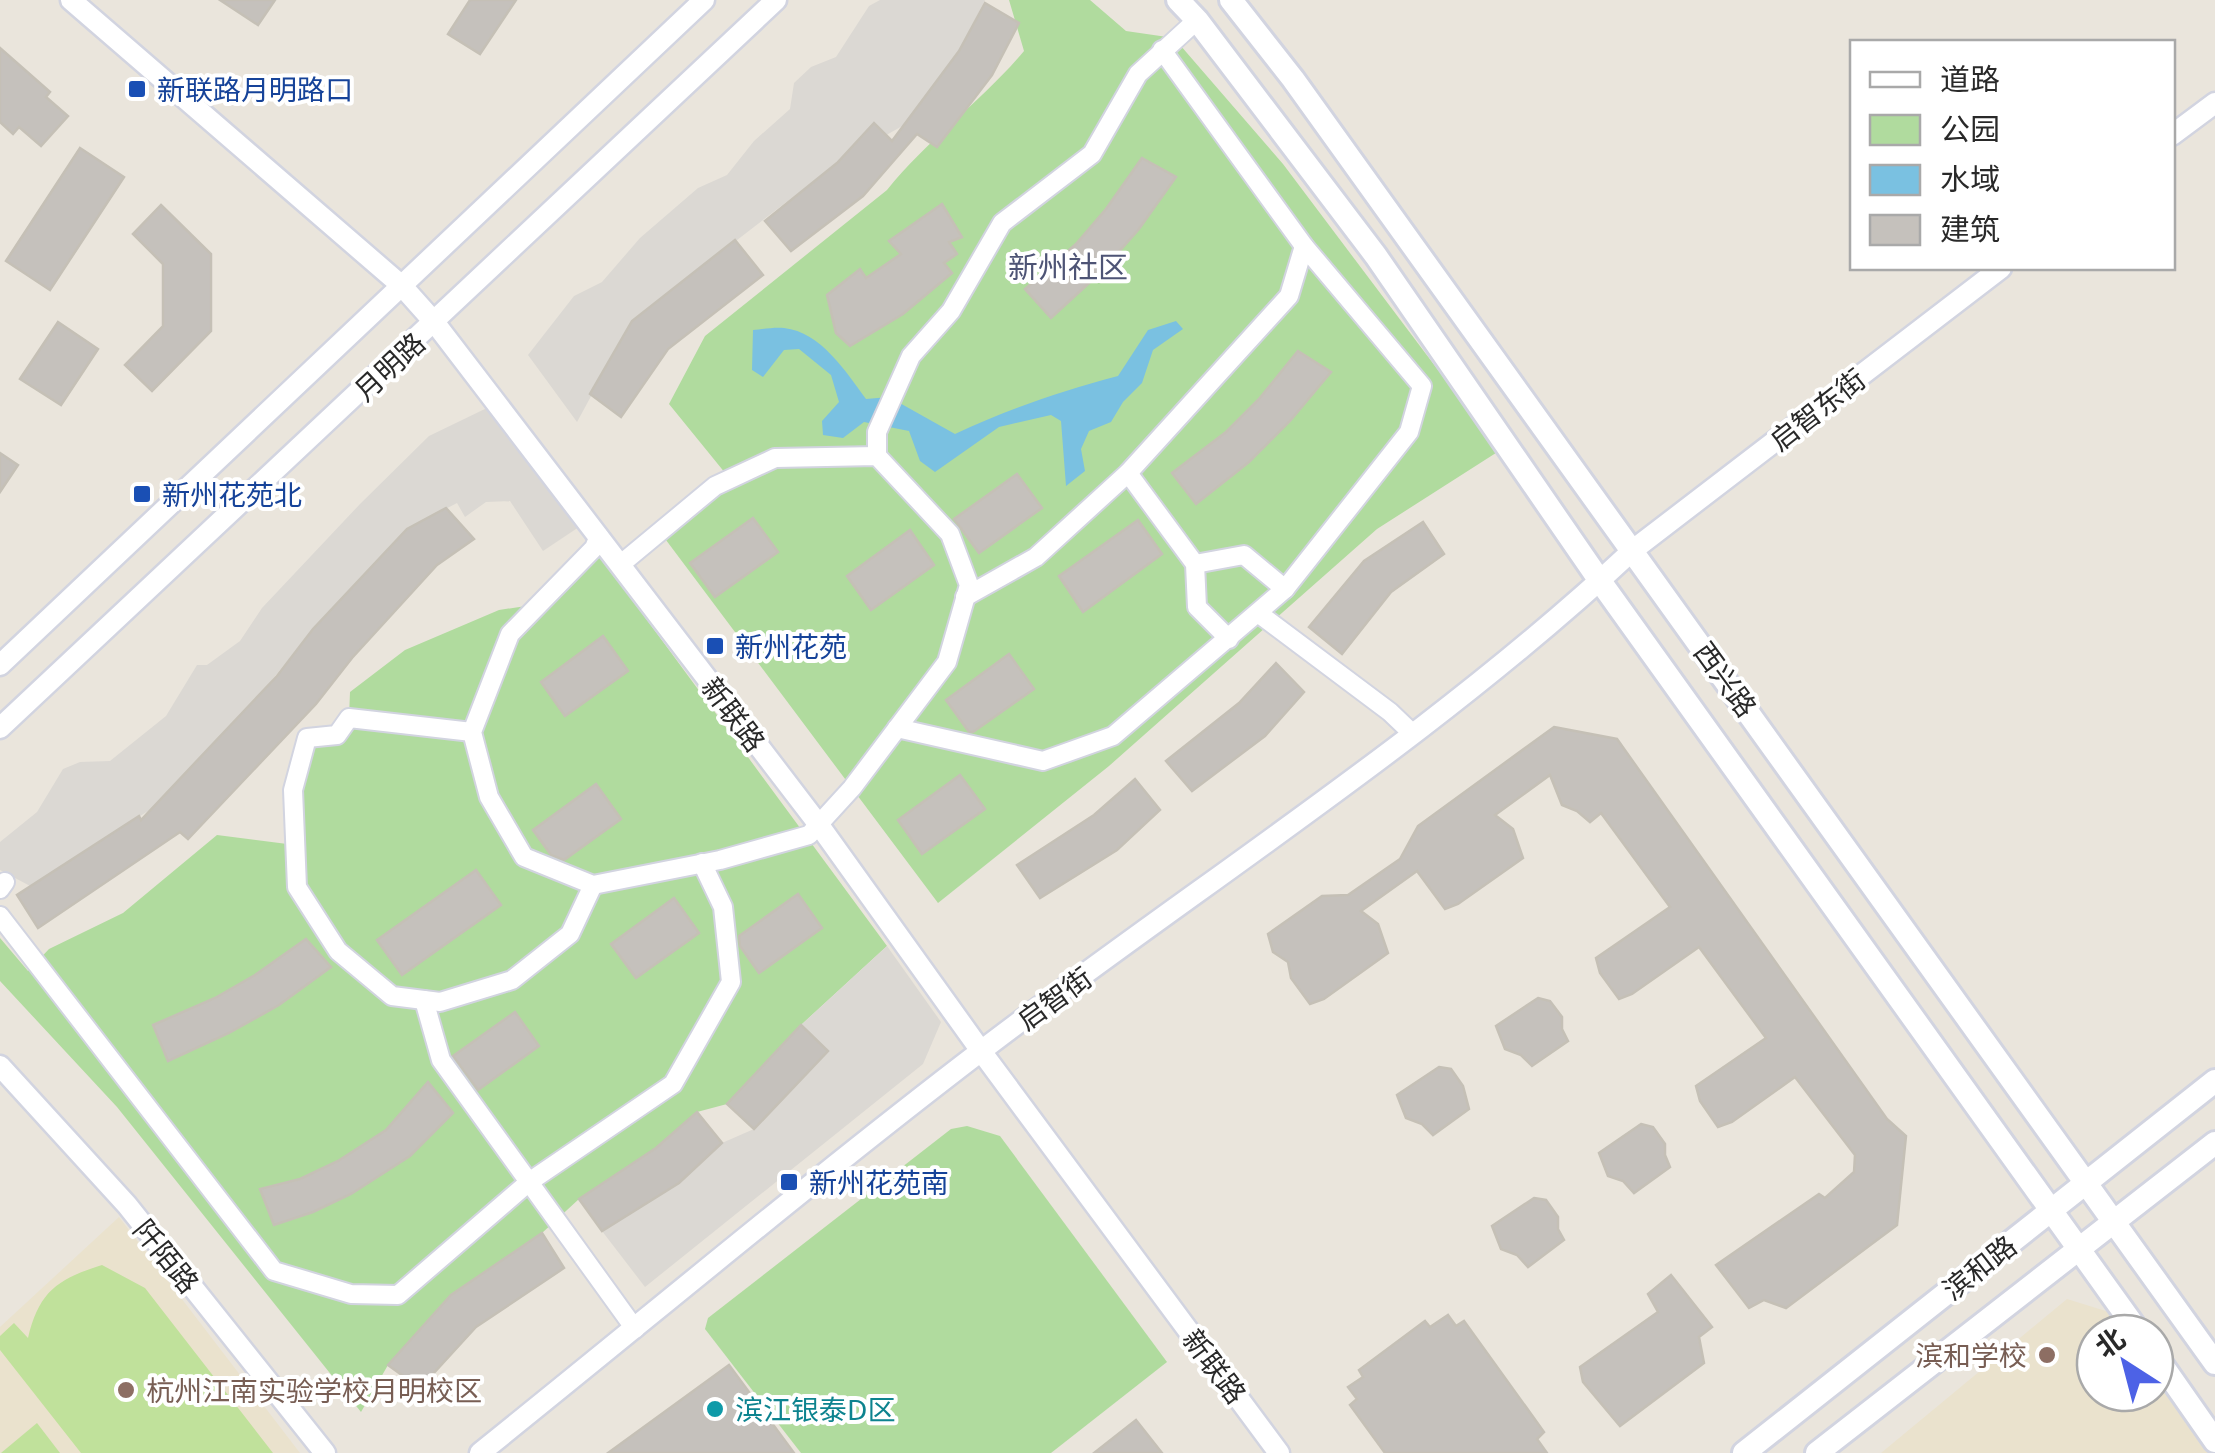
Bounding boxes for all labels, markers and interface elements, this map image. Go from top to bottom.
legend [1850,40,2175,270]
text: 道路 [1940,58,2000,99]
place label: 新联路月明路口 [157,70,353,108]
marker: 新联路月明路口 [126,78,148,100]
text: 公园 [1940,108,2000,149]
text: 水域 [1940,158,2000,199]
text: 建筑 [1940,208,2000,249]
district label: 新州社区 [1008,246,1128,287]
street label: 月明路 [345,323,433,409]
street label: 启智东街 [1761,360,1873,458]
place label: 新州花苑北 [162,475,302,513]
marker: 新州花苑北 [131,483,153,505]
place label: 新州花苑 [735,627,847,665]
street label: 西兴路 [1686,634,1766,724]
marker: 新州花苑 [704,635,726,657]
street label: 新联路 [694,669,774,759]
street label: 启智街 [1009,958,1099,1038]
place label: 新州花苑南 [809,1163,949,1201]
marker: 新州花苑南 [778,1171,800,1193]
street label: 阡陌路 [126,1211,208,1301]
street label: 滨和路 [1934,1226,2024,1308]
north arrow [2075,1313,2175,1413]
text: 北 [2087,1318,2132,1366]
street label: 新联路 [1175,1321,1255,1411]
place label: 滨和学校 [1915,1336,2027,1374]
marker: 滨和学校 [2036,1344,2058,1366]
place label: 杭州江南实验学校月明校区 [146,1371,482,1409]
marker: 杭州江南实验学校月明校区 [115,1379,137,1401]
place label: 滨江银泰D区 [735,1390,895,1428]
marker: 滨江银泰D区 [704,1398,726,1420]

